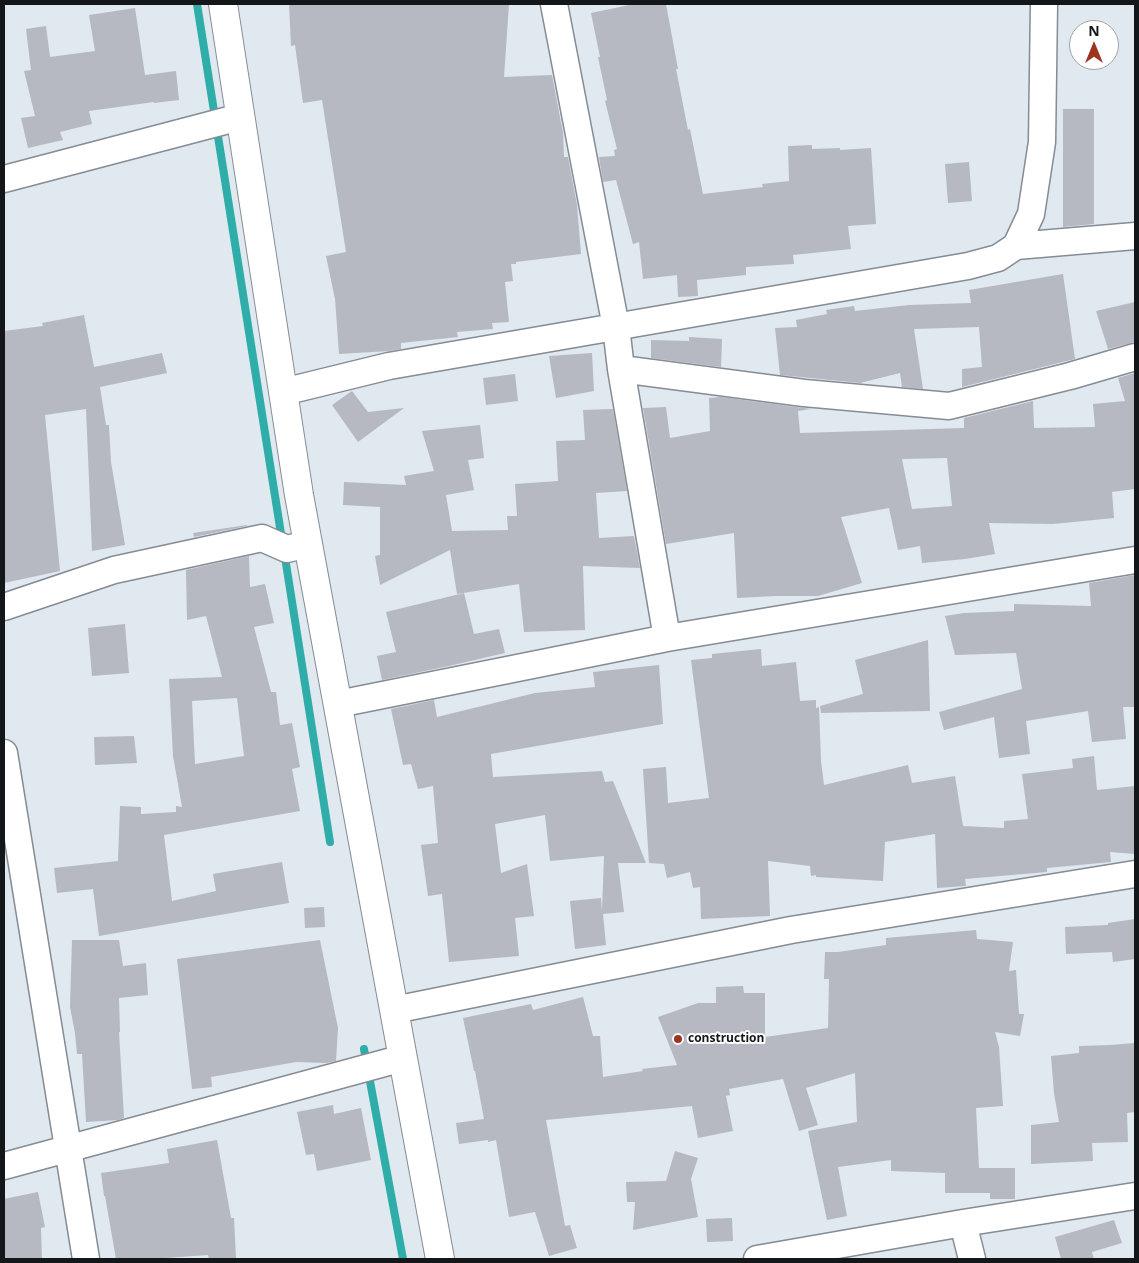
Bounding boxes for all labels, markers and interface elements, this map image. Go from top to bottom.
north arrow [1069,20,1119,70]
text: N [1088,21,1100,40]
place label: construction [688,1032,764,1046]
marker: construction [672,1033,684,1045]

